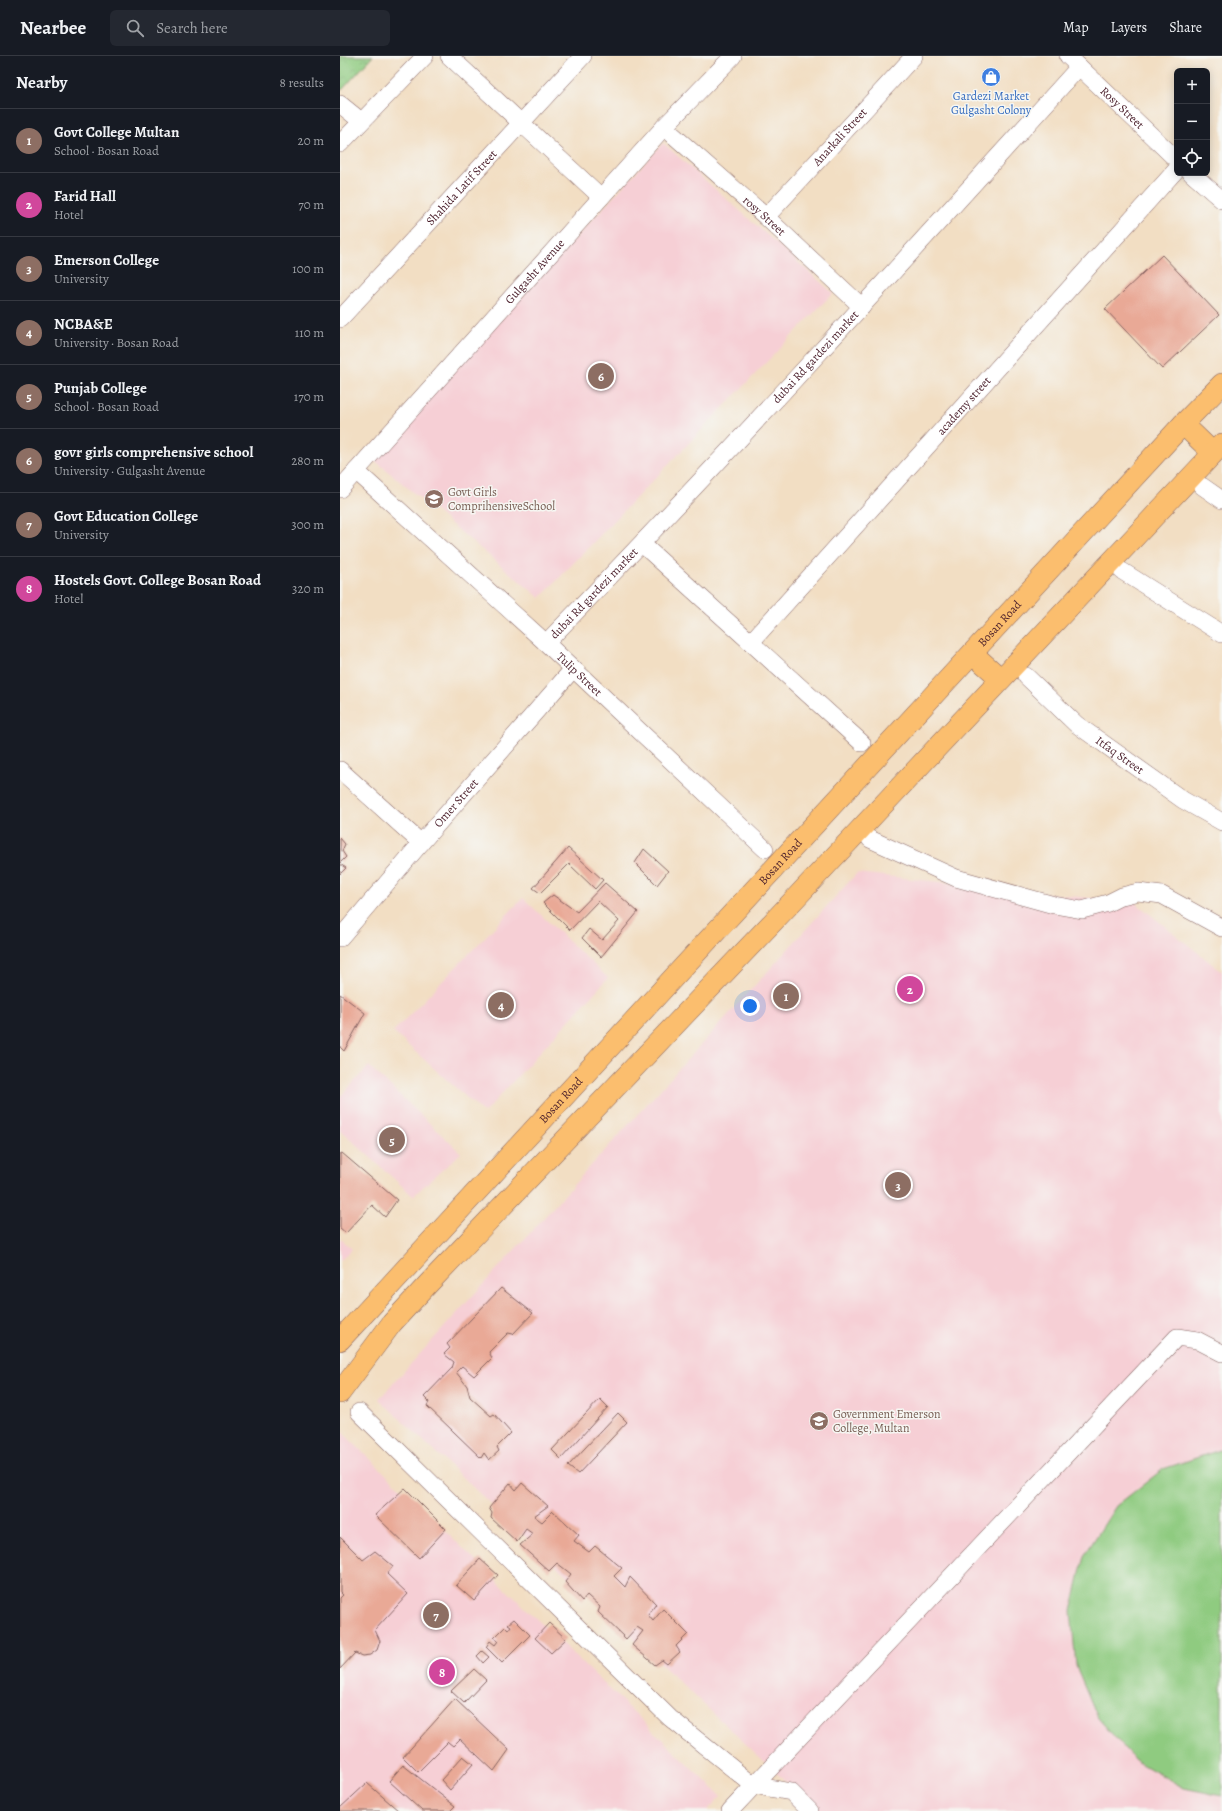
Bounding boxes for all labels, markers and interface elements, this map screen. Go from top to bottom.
search box [110,10,390,46]
text: Nearbee [20,15,86,41]
icon: search [124,17,146,39]
text: Search here [156,18,228,38]
text: Map [1063,18,1089,37]
text: Layers [1111,18,1147,37]
text: Share [1169,18,1202,37]
shop icon: Gardezi Market Gulgasht Colony [980,66,1002,88]
map controls [1174,68,1210,176]
button: + [1174,68,1210,104]
text: Nearby [16,71,67,94]
text: 8 results [280,74,324,91]
street label: Rosy Street [1097,83,1148,133]
place label: Gardezi Market Gulgasht Colony [951,88,1032,118]
street label: Anarkali Street [808,104,870,170]
button: − [1174,104,1210,140]
text: Govt College Multan [54,122,179,142]
text: 1 [27,132,31,149]
text: 20 m [298,132,324,149]
button: locate [1174,140,1210,176]
text: School · Bosan Road [54,142,159,159]
street label: Shahida Latif Street [423,146,500,229]
text: Farid Hall [54,186,116,206]
street label: rosy Street [739,192,789,239]
text: 2 [26,196,32,213]
text: 70 m [298,196,324,213]
text: Hotel [54,206,83,223]
street label: Gulgasht Avenue [501,236,568,307]
text: Emerson College [54,250,159,270]
text: 3 [26,260,32,277]
text: 100 m [292,260,324,277]
text: University [54,270,109,287]
street label: dubai Rd gardezi market [769,307,862,407]
text: NCBA&E [54,314,113,334]
text: 4 [26,324,32,341]
text: 110 m [295,324,324,341]
text: University · Bosan Road [54,334,179,351]
pin: 6 [588,361,614,391]
street label: academy street [933,373,994,438]
text: Punjab College [54,378,147,398]
text: 5 [26,388,32,405]
text: 170 m [294,388,324,405]
text: School · Bosan Road [54,398,159,415]
text: govr girls comprehensive school [54,442,254,462]
text: 6 [26,452,32,469]
text: 280 m [291,452,324,469]
text: University · Gulgasht Avenue [54,462,205,479]
place label: Govt Girls ComprihensiveSchool [448,484,555,514]
school or university icon: Govt Girls ComprihensiveSchool [423,488,445,510]
text: Govt Education College [54,506,198,526]
text: 7 [26,516,32,533]
text: 300 m [291,516,324,533]
text: University [54,526,109,543]
street label: dubai Rd gardezi market [546,544,641,642]
text: Hostels Govt. College Bosan Road [54,570,261,590]
text: 8 [26,580,32,597]
text: 320 m [292,580,324,597]
text: Hotel [54,590,83,607]
street label: Bosan Road [974,596,1025,650]
street label: Tulip Street [553,649,606,700]
street label: Itfaq Street [1092,732,1147,778]
street label: Omer Street [430,775,482,831]
street label: Bosan Road [755,835,806,888]
pin: 2 [897,974,923,1004]
pin: 1 [773,981,799,1011]
pin: 4 [488,990,514,1020]
your location [740,996,760,1016]
street label: Bosan Road [535,1073,586,1127]
pin: 5 [379,1125,405,1155]
pin: 3 [885,1170,911,1200]
place label: Government Emerson College, Multan [833,1406,941,1436]
school or university icon: Government Emerson College, Multan [808,1410,830,1432]
pin: 7 [423,1600,449,1630]
pin: 8 [429,1657,455,1687]

